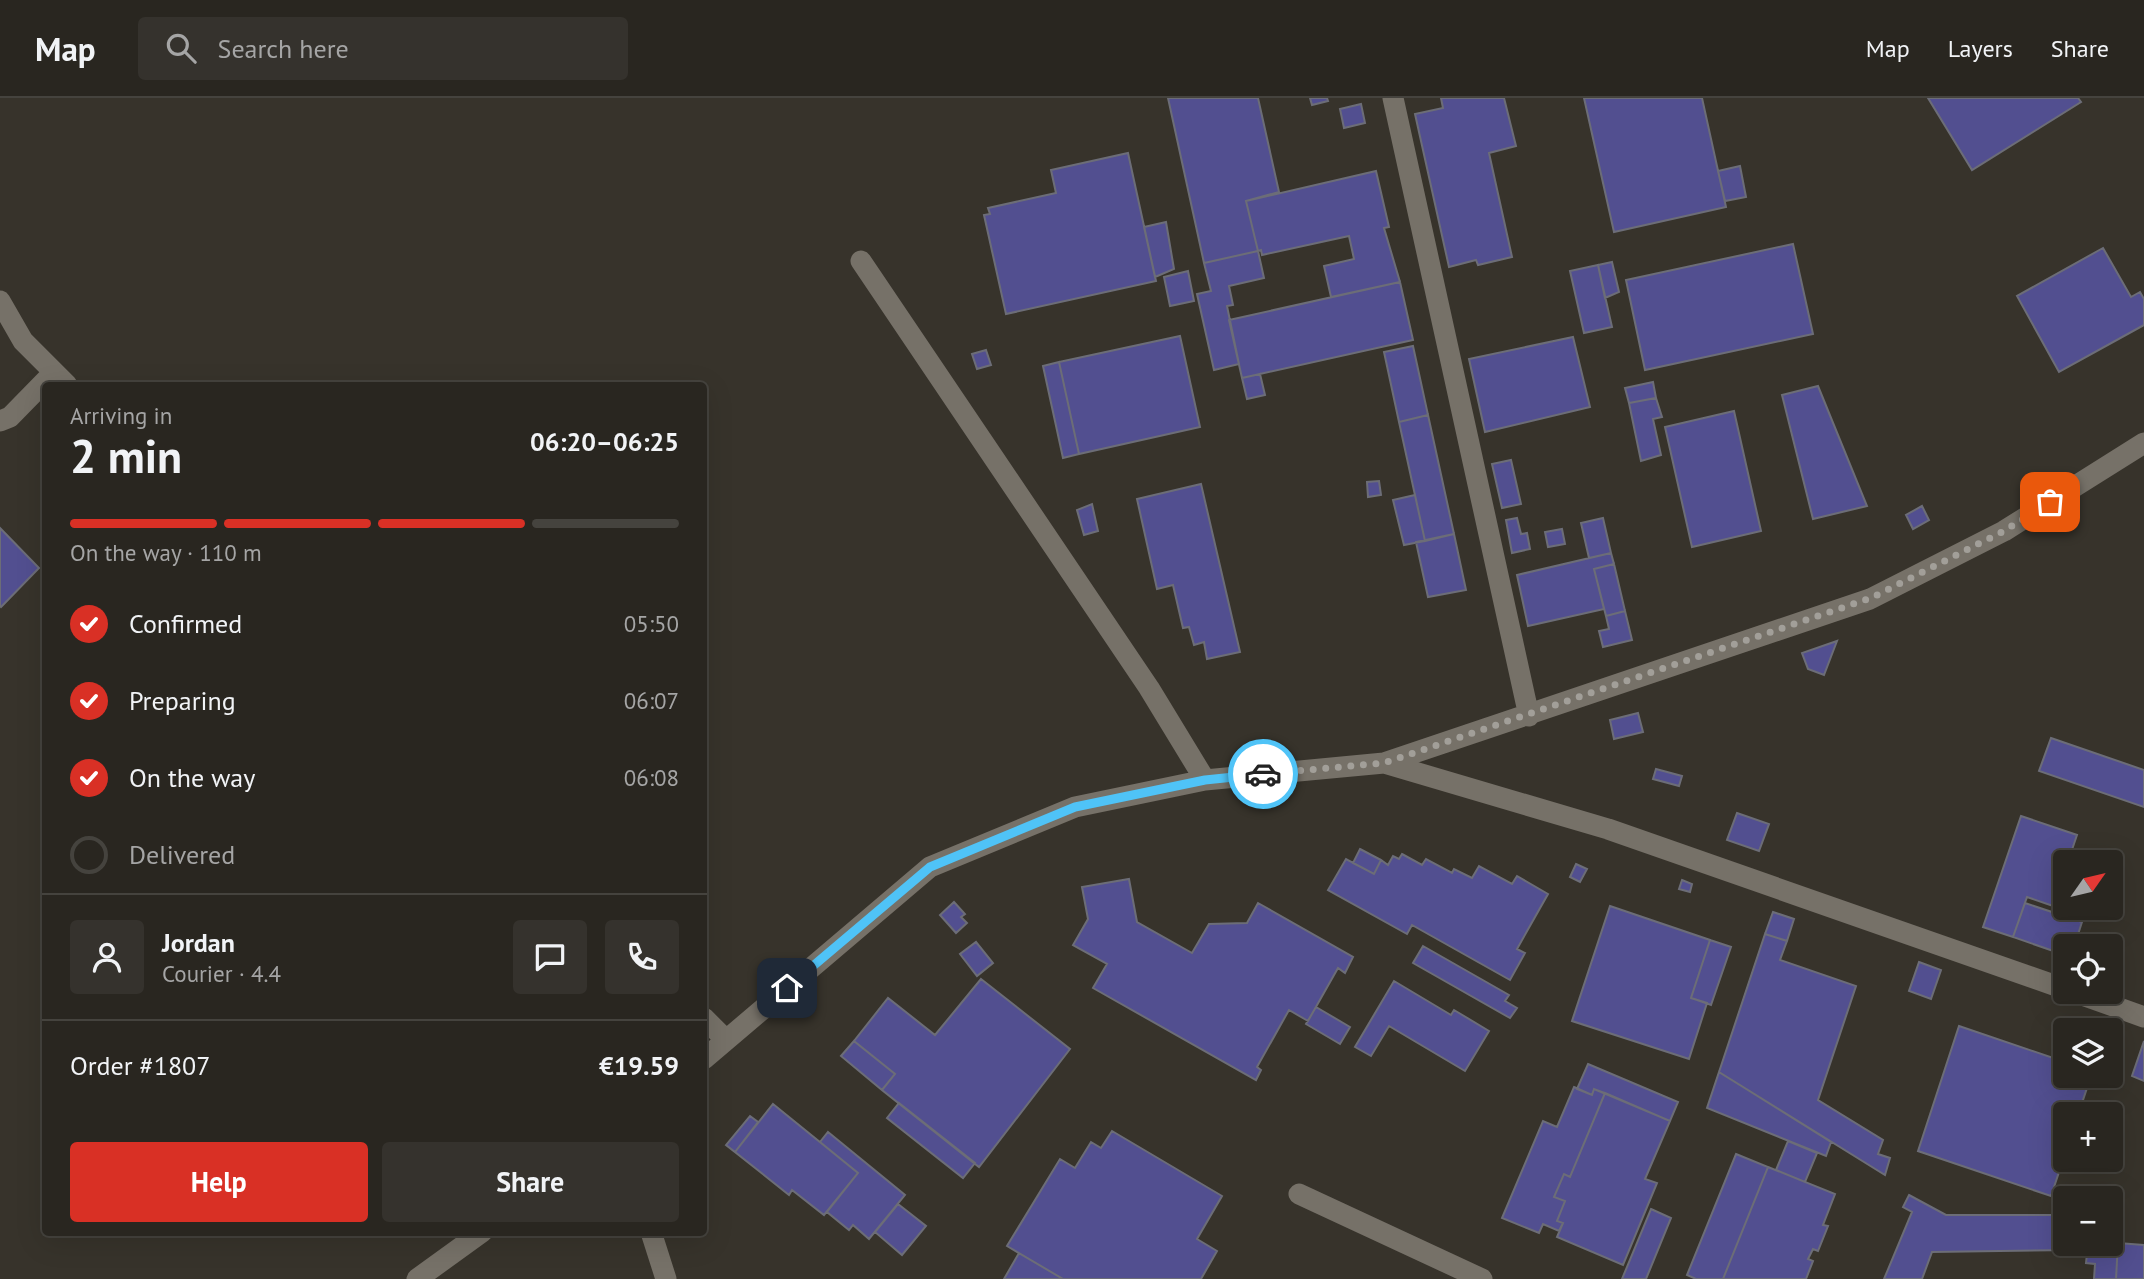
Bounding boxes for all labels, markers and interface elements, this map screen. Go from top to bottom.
search box [138,17,628,80]
text: Map [35,27,96,70]
icon: search [162,29,200,67]
text: Search here [218,32,349,65]
text: Map [1866,33,1910,64]
text: Layers [1948,33,2013,64]
text: Share [2051,33,2109,64]
text: Arriving in [70,401,172,430]
text: 06:20–06:25 [530,425,679,458]
text: 2 min [70,426,182,486]
pin [2020,472,2080,532]
icon: bag [2031,483,2069,521]
text: On the way · 110 m [70,538,262,567]
icon: check [70,605,108,643]
text: Confirmed [129,607,242,640]
text: 05:50 [624,609,679,638]
icon: check [70,682,108,720]
text: Preparing [129,684,236,717]
text: 06:07 [624,686,679,715]
courier [1228,739,1298,809]
icon: car [1244,755,1282,793]
icon: check [70,759,108,797]
text: On the way [129,761,255,794]
text: 06:08 [624,763,679,792]
text: Delivered [129,838,235,871]
north arrow [2053,850,2123,920]
map controls [2053,850,2123,1256]
button: person [70,920,144,994]
button: chat [513,920,587,994]
button: phone [605,920,679,994]
text: Jordan [162,926,235,959]
button: locate [2053,934,2123,1004]
pin [757,958,817,1018]
text: Courier · 4.4 [162,959,281,988]
icon: home [768,969,806,1007]
button: layers [2053,1018,2123,1088]
text: Order #1807 [70,1049,210,1082]
text: €19.59 [599,1049,679,1082]
button: + [2053,1102,2123,1172]
button: Help [70,1142,368,1222]
button: Share [382,1142,679,1222]
button: − [2053,1186,2123,1256]

